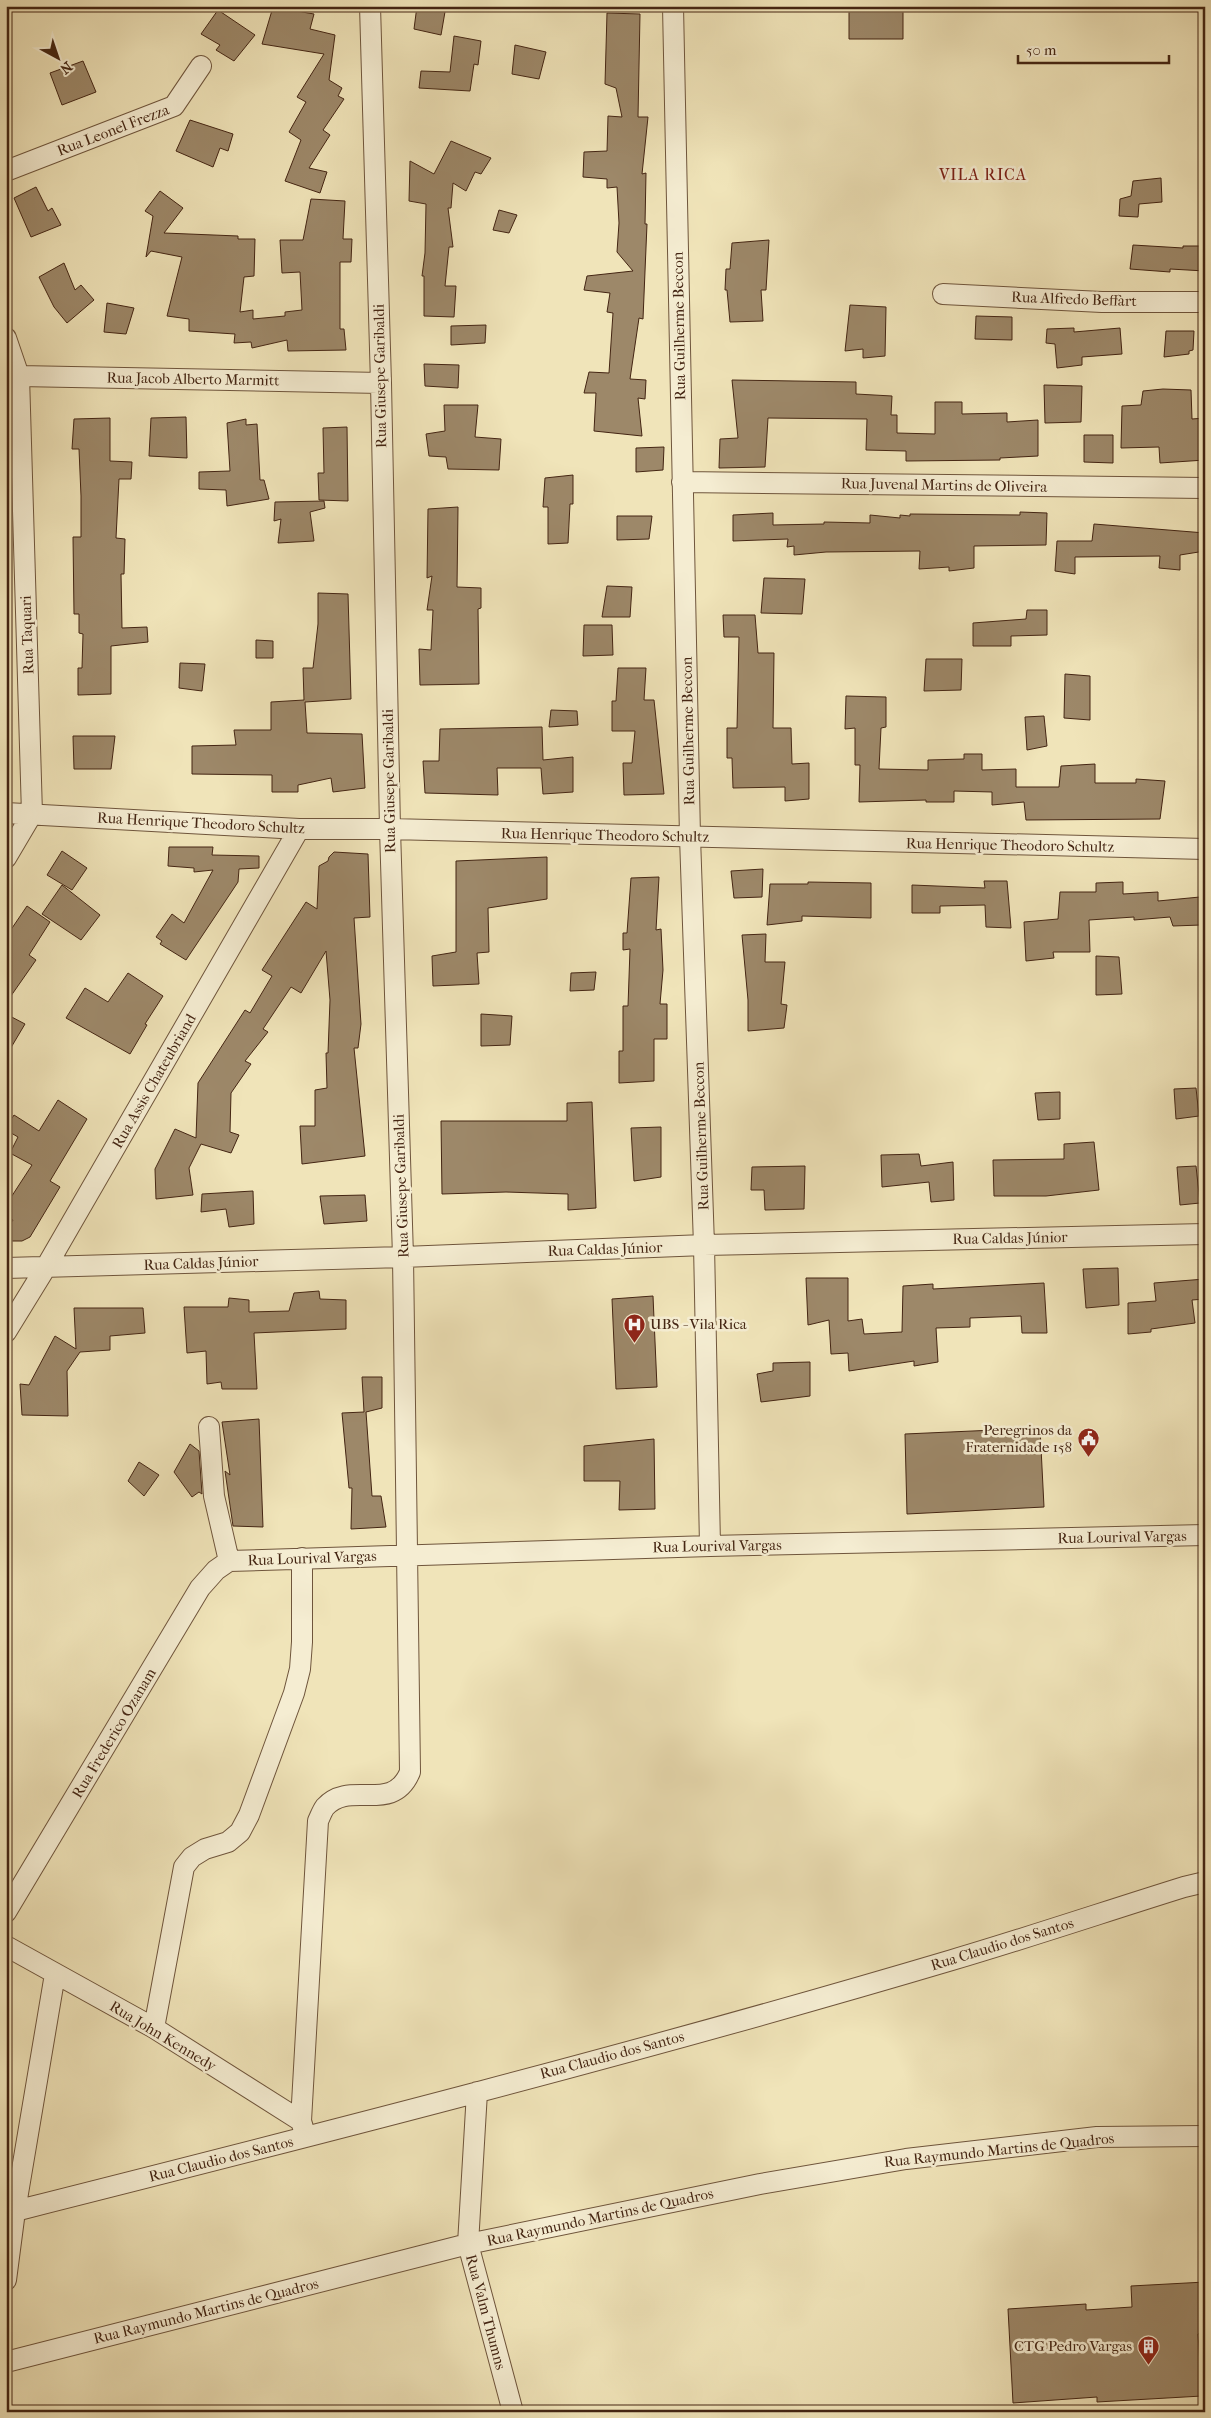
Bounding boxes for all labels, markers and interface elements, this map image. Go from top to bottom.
north arrow [32,32,82,82]
scale bar [1018,32,1170,64]
text: 50 m [1026,41,1057,59]
text: N [56,58,76,78]
street label: Rua Leonel Frezza [54,100,173,160]
district label: VILA RICA [938,165,1027,184]
street label: Rua Guilherme Beccon [669,251,689,401]
street label: Rua Alfredo Beffart [1011,288,1138,310]
street label: Rua Giusepe Garibaldi [370,303,390,448]
street label: Rua Jacob Alberto Marmitt [106,368,280,390]
street label: Rua Juvenal Martins de Oliveira [841,474,1048,496]
street label: Rua Taquari [17,595,37,675]
street label: Rua Guilherme Beccon [678,656,698,806]
street label: Rua Giusepe Garibaldi [379,708,399,853]
street label: Rua Henrique Theodoro Schultz [97,809,306,837]
street label: Rua Henrique Theodoro Schultz [501,824,710,846]
street label: Rua Henrique Theodoro Schultz [906,834,1115,856]
street label: Rua Assis Chateubriand [108,1010,200,1151]
street label: Rua Guilherme Beccon [689,1061,713,1211]
street label: Rua Giusepe Garibaldi [389,1113,413,1258]
street label: Rua Caldas Júnior [952,1228,1068,1248]
street label: Rua Caldas Júnior [547,1238,663,1260]
street label: Rua Caldas Júnior [143,1252,259,1274]
hospital icon: UBS - Vila Rica [622,1312,646,1343]
place label: UBS - Vila Rica [650,1315,748,1333]
place label: Peregrinos da Fraternidade 158 [965,1421,1073,1456]
public building icon: Peregrinos da Fraternidade 158 [1076,1427,1100,1458]
street label: Rua Lourival Vargas [1057,1527,1187,1547]
street label: Rua Lourival Vargas [652,1536,782,1556]
street label: Rua Lourival Vargas [247,1547,377,1569]
street label: Rua Frederico Ozanam [68,1664,160,1801]
street label: Rua Claudio dos Santos [928,1914,1076,1974]
street label: Rua John Kennedy [106,1997,220,2075]
street label: Rua Claudio dos Santos [538,2027,686,2083]
street label: Rua Raymundo Martins de Quadros [883,2129,1115,2171]
street label: Rua Claudio dos Santos [147,2132,296,2186]
street label: Rua Raymundo Martins de Quadros [485,2184,715,2250]
street label: Rua Valm Thumns [462,2252,510,2372]
street label: Rua Raymundo Martins de Quadros [92,2274,321,2348]
building icon: CTG Pedro Vargas [1136,2334,1160,2365]
place label: CTG Pedro Vargas [1014,2337,1132,2355]

